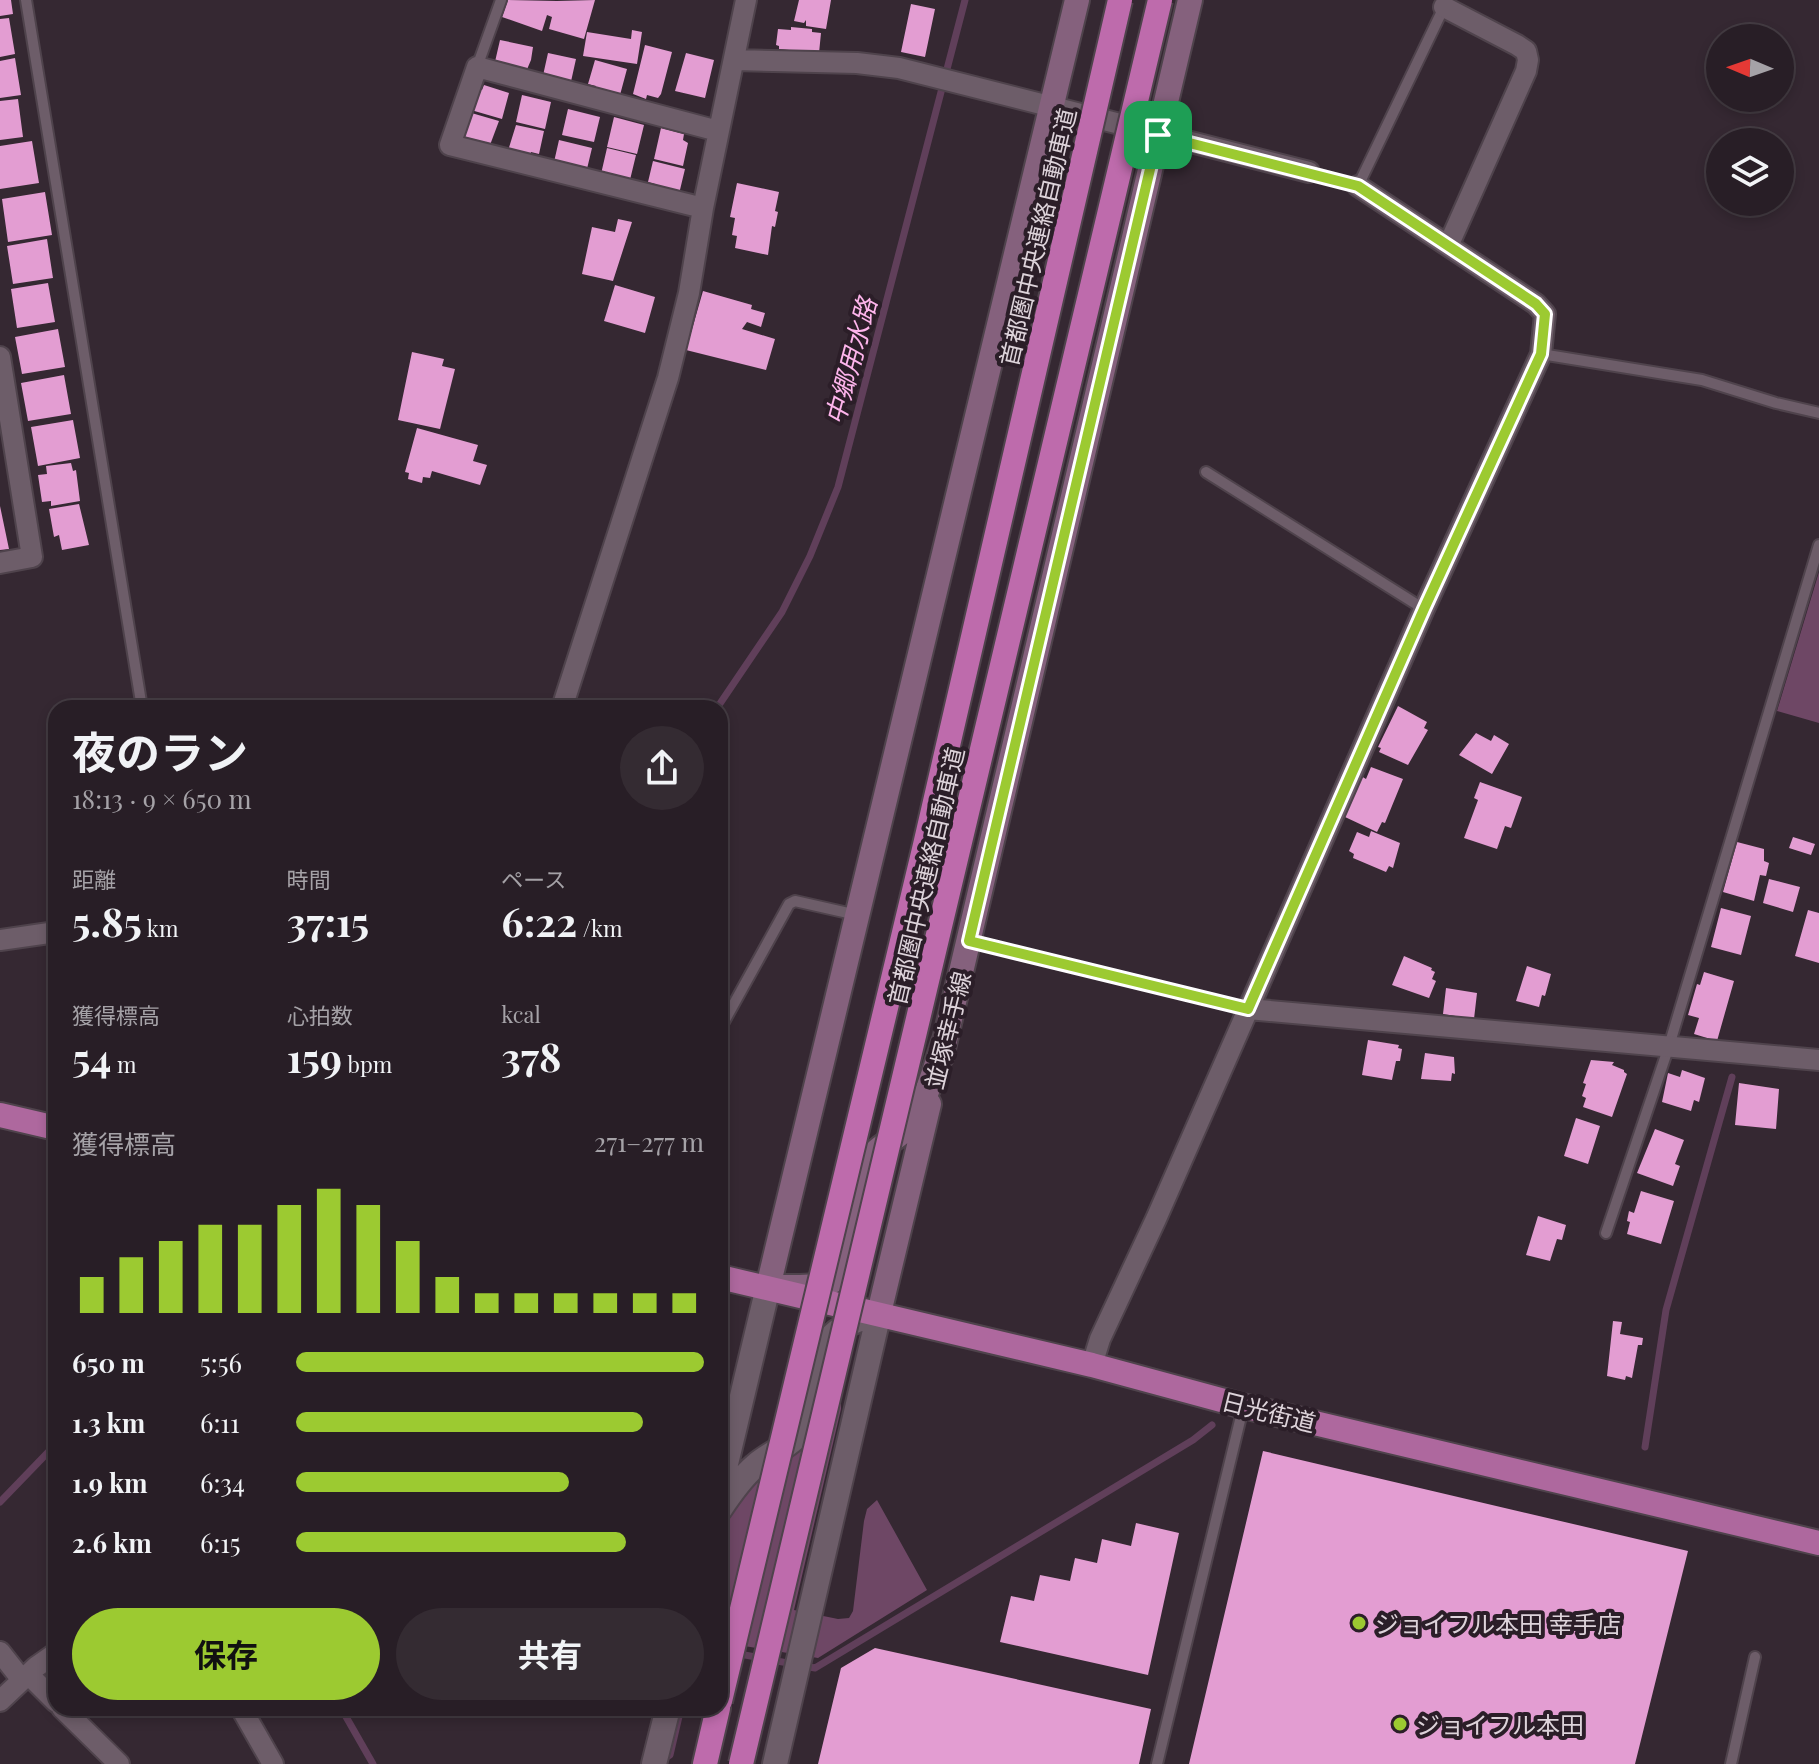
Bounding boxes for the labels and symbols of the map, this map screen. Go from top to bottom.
north arrow [1706,24,1794,112]
pin [1124,101,1192,169]
street label: 首都圏中央連絡自動車道 [992,105,1082,369]
water label: 中郷用水路 [816,292,884,428]
street label: 首都圏中央連絡自動車道 [880,744,970,1008]
street label: 並塚幸手線 [917,968,977,1092]
street label: 日光街道 [1219,1384,1319,1438]
place label: ジョイフル本田 幸手店 [1375,1607,1621,1639]
marker: ジョイフル本田 幸手店 [1350,1614,1368,1632]
place label: ジョイフル本田 [1416,1708,1584,1740]
marker: ジョイフル本田 [1391,1715,1409,1733]

